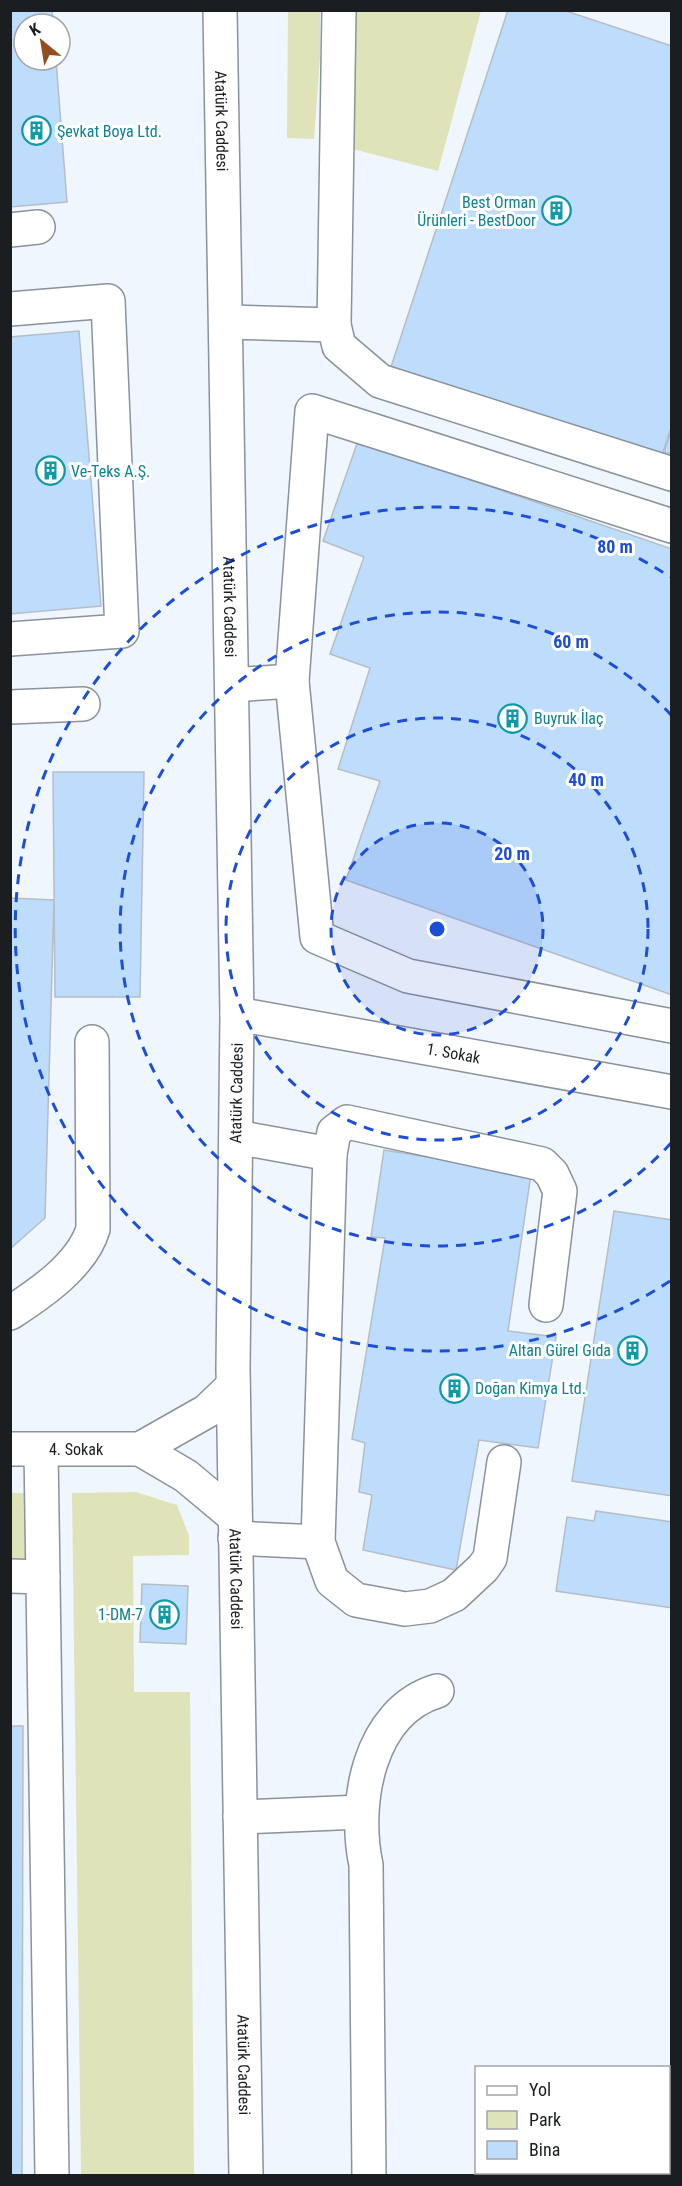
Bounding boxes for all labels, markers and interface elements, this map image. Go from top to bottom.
north arrow [12,12,72,72]
text: K [26,19,43,40]
street label: Atatürk Caddesi [211,70,232,172]
building icon: Şevkat Boya Ltd. [20,115,52,147]
place label: Şevkat Boya Ltd. [57,122,162,141]
place label: Best Orman Ürünleri - BestDoor [417,193,536,230]
building icon: Best Orman Ürünleri - BestDoor [541,195,573,227]
building icon: Ve-Teks A.Ş. [34,455,66,487]
place label: Ve-Teks A.Ş. [71,462,150,481]
text: 80 m [597,536,633,557]
street label: Atatürk Caddesi [219,556,240,657]
text: 60 m [553,631,589,652]
building icon: Buyruk İlaç [497,702,529,734]
place label: Buyruk İlaç [534,709,603,728]
text: 40 m [568,769,604,790]
text: 20 m [494,843,530,864]
centre of rings [427,919,447,939]
street label: 1. Sokak [425,1039,483,1068]
street label: Atatürk Caddesi [226,1042,247,1144]
building icon: Altan Gürel Gıda [616,1334,648,1366]
place label: Altan Gürel Gıda [509,1341,611,1360]
building icon: Doğan Kimya Ltd. [438,1372,470,1404]
place label: Doğan Kimya Ltd. [475,1379,586,1398]
street label: 4. Sokak [49,1440,104,1459]
street label: Atatürk Caddesi [226,1528,246,1629]
building icon: 1-DM-7 [148,1598,180,1630]
place label: 1-DM-7 [98,1605,143,1624]
street label: Atatürk Caddesi [233,2014,254,2115]
legend [475,2066,670,2174]
text: Yol [529,2079,551,2100]
text: Park [529,2109,561,2130]
text: Bina [529,2139,560,2160]

